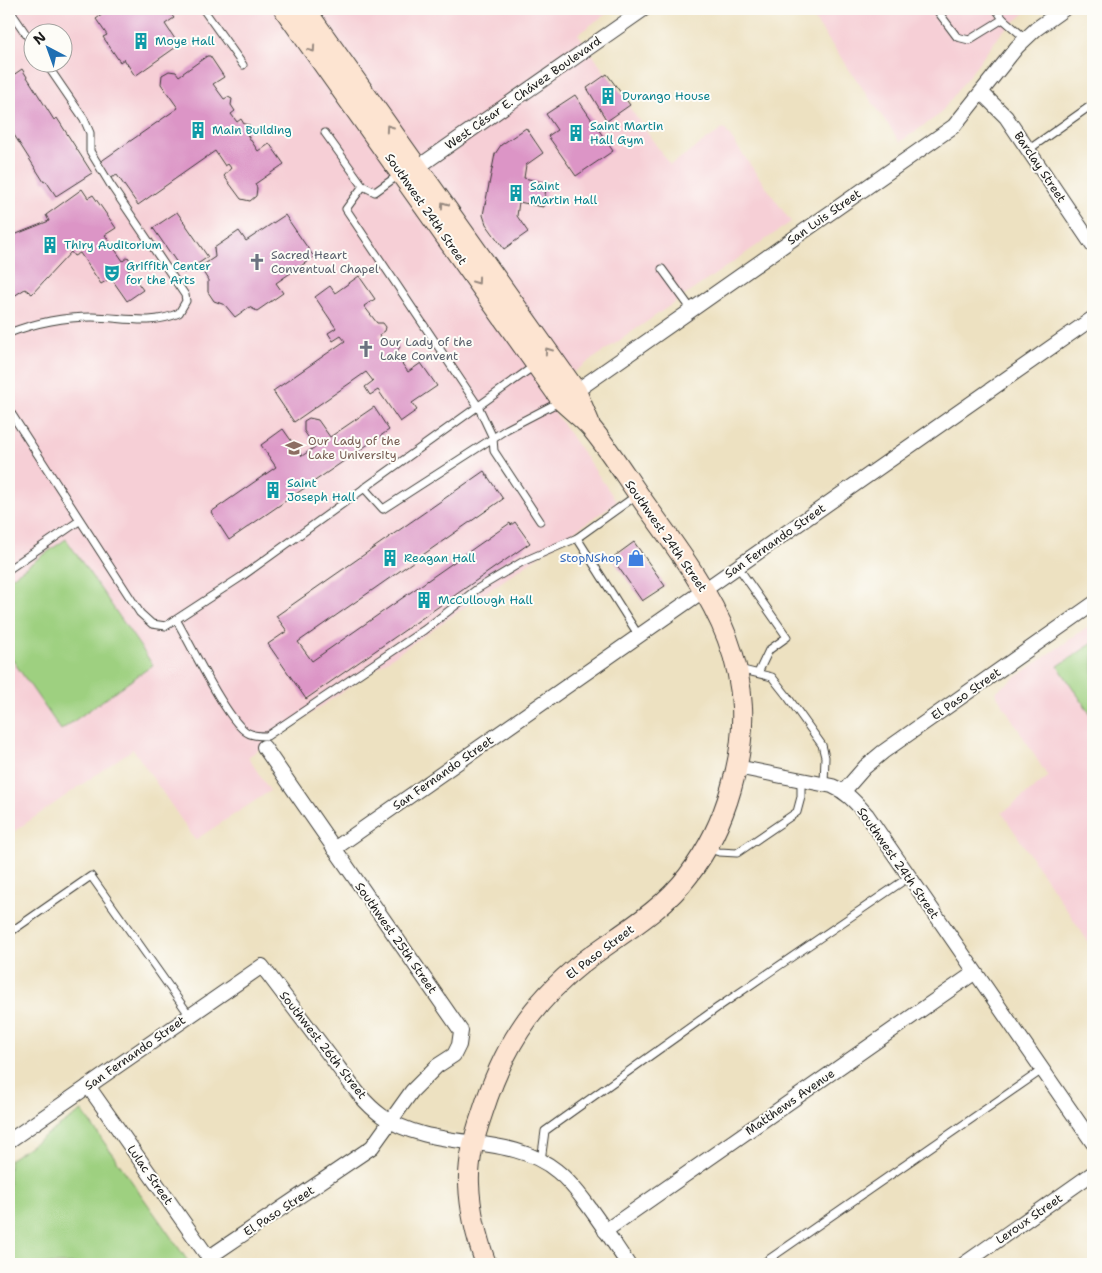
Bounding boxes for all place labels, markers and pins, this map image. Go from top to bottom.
building icon: Moye Hall [131,31,151,51]
place label: Moye Hall [155,33,215,49]
building icon: Durango House [598,86,618,106]
place label: Durango House [622,88,710,104]
place label: Saint Martin Hall Gym [590,118,663,148]
building icon: Main Building [188,120,208,140]
place label: Main Building [212,122,292,138]
building icon: Saint Martin Hall Gym [566,123,586,143]
place label: Saint Martin Hall [530,178,597,208]
building icon: Saint Martin Hall [506,183,526,203]
building icon: Thiry Auditorium [40,235,60,255]
place label: Thiry Auditorium [64,237,162,253]
place label: Sacred Heart Conventual Chapel [271,247,379,277]
church icon: Sacred Heart Conventual Chapel [247,252,267,272]
place label: Griffith Center for the Arts [126,258,211,288]
theatre icon: Griffith Center for the Arts [102,263,122,283]
place label: Our Lady of the Lake Convent [380,334,473,364]
church icon: Our Lady of the Lake Convent [356,339,376,359]
place label: Our Lady of the Lake University [308,433,401,463]
school or university icon: Our Lady of the Lake University [284,438,304,458]
place label: Saint Joseph Hall [287,475,356,505]
building icon: Saint Joseph Hall [263,480,283,500]
building icon: Reagan Hall [380,548,400,568]
shop icon: StopNShop [626,548,646,568]
place label: Reagan Hall [404,550,476,566]
place label: StopNShop [560,550,622,566]
building icon: McCullough Hall [414,590,434,610]
place label: McCullough Hall [438,592,533,608]

